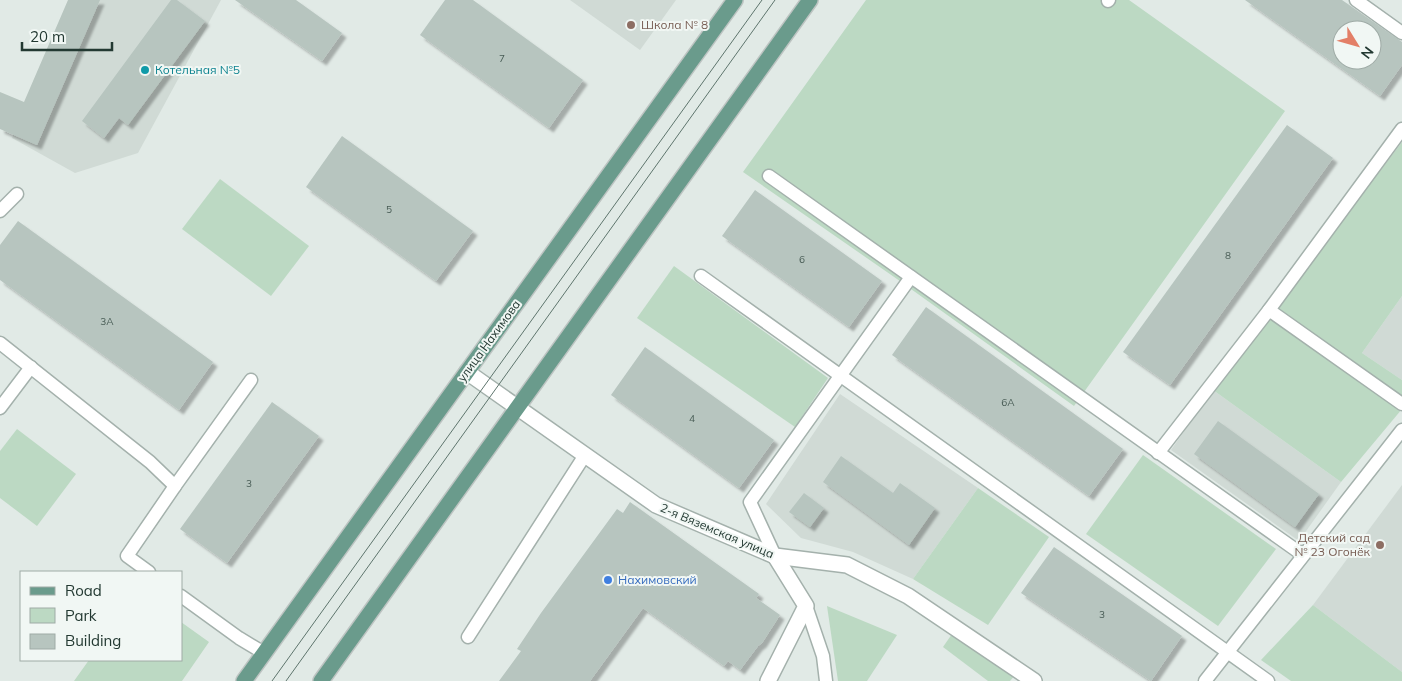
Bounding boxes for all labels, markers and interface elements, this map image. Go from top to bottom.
place label: Школа № 8 [641,17,708,32]
marker: Школа № 8 [625,19,637,31]
scale bar [22,20,112,52]
north arrow [1332,20,1382,70]
text: 20 m [30,27,65,46]
text: N [1357,43,1378,62]
house number: 7 [499,52,505,65]
place label: Котельная №5 [155,62,240,77]
marker: Котельная №5 [139,64,151,76]
house number: 5 [386,203,392,216]
house number: 8 [1225,249,1231,262]
house number: 6 [799,253,805,266]
street label: улица Нахимова [454,297,523,384]
house number: 3А [100,315,114,328]
house number: 6А [1001,396,1015,409]
house number: 4 [689,412,695,425]
house number: 3 [246,477,252,490]
street label: 2-я Вяземская улица [658,500,776,561]
place label: Детский сад № 23 Огонёк [1294,530,1371,559]
marker: Детский сад № 23 Огонёк [1374,539,1386,551]
legend [20,571,182,661]
place label: Нахимовский [618,572,697,587]
marker: Нахимовский [602,574,614,586]
text: Road [65,581,102,600]
text: Park [65,606,97,625]
house number: 3 [1099,608,1105,621]
text: Building [65,631,121,650]

